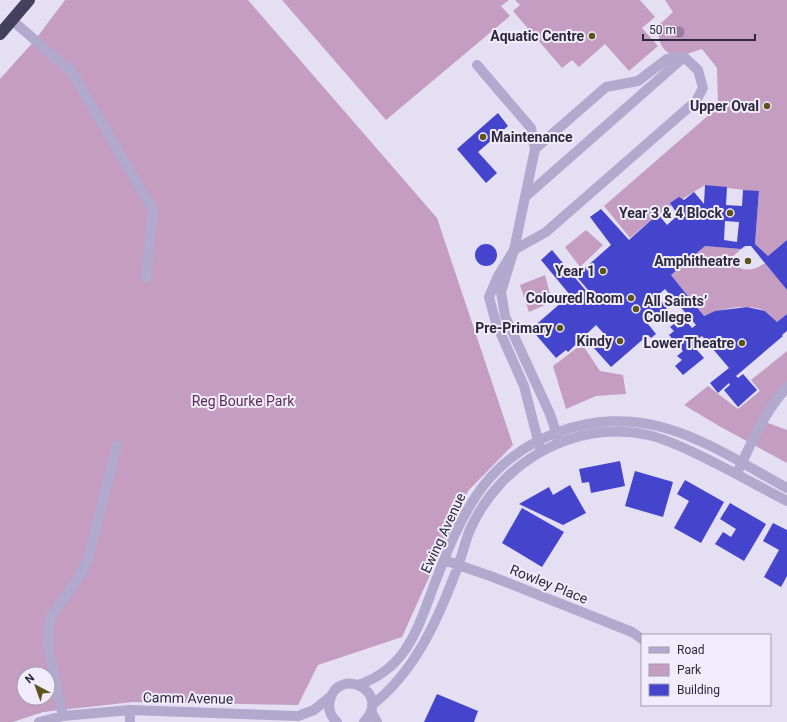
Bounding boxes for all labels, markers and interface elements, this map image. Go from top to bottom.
scale bar [643,16,755,42]
text: 50 m [649,23,676,37]
place label: Aquatic Centre [490,28,584,44]
marker: Aquatic Centre [587,31,597,41]
place label: Upper Oval [690,98,759,114]
marker: Upper Oval [762,101,772,111]
place label: Maintenance [491,129,573,145]
marker: Maintenance [478,132,488,142]
place label: Year 3 & 4 Block [619,205,723,221]
marker: Year 3 & 4 Block [725,208,735,218]
place label: Amphitheatre [654,253,740,269]
marker: Amphitheatre [743,256,753,266]
place label: Year 1 [555,263,595,279]
marker: Year 1 [598,266,608,276]
place label: Coloured Room [526,290,623,306]
marker: Coloured Room [626,293,636,303]
place label: All Saints’ College [644,293,707,325]
marker: All Saints’ College [631,304,641,314]
place label: Pre-Primary [475,320,553,336]
marker: Pre-Primary [555,323,565,333]
place label: Kindy [577,333,613,349]
place label: Lower Theatre [644,335,734,351]
marker: Kindy [615,336,625,346]
marker: Lower Theatre [737,338,747,348]
park label: Reg Bourke Park [192,393,295,409]
street label: Ewing Avenue [417,490,469,576]
street label: Rowley Place [508,561,590,607]
legend [641,634,771,706]
text: Road [677,643,705,657]
text: Park [677,663,702,677]
north arrow [16,666,56,706]
text: N [23,671,37,686]
text: Building [677,683,720,697]
street label: Camm Avenue [143,689,233,707]

